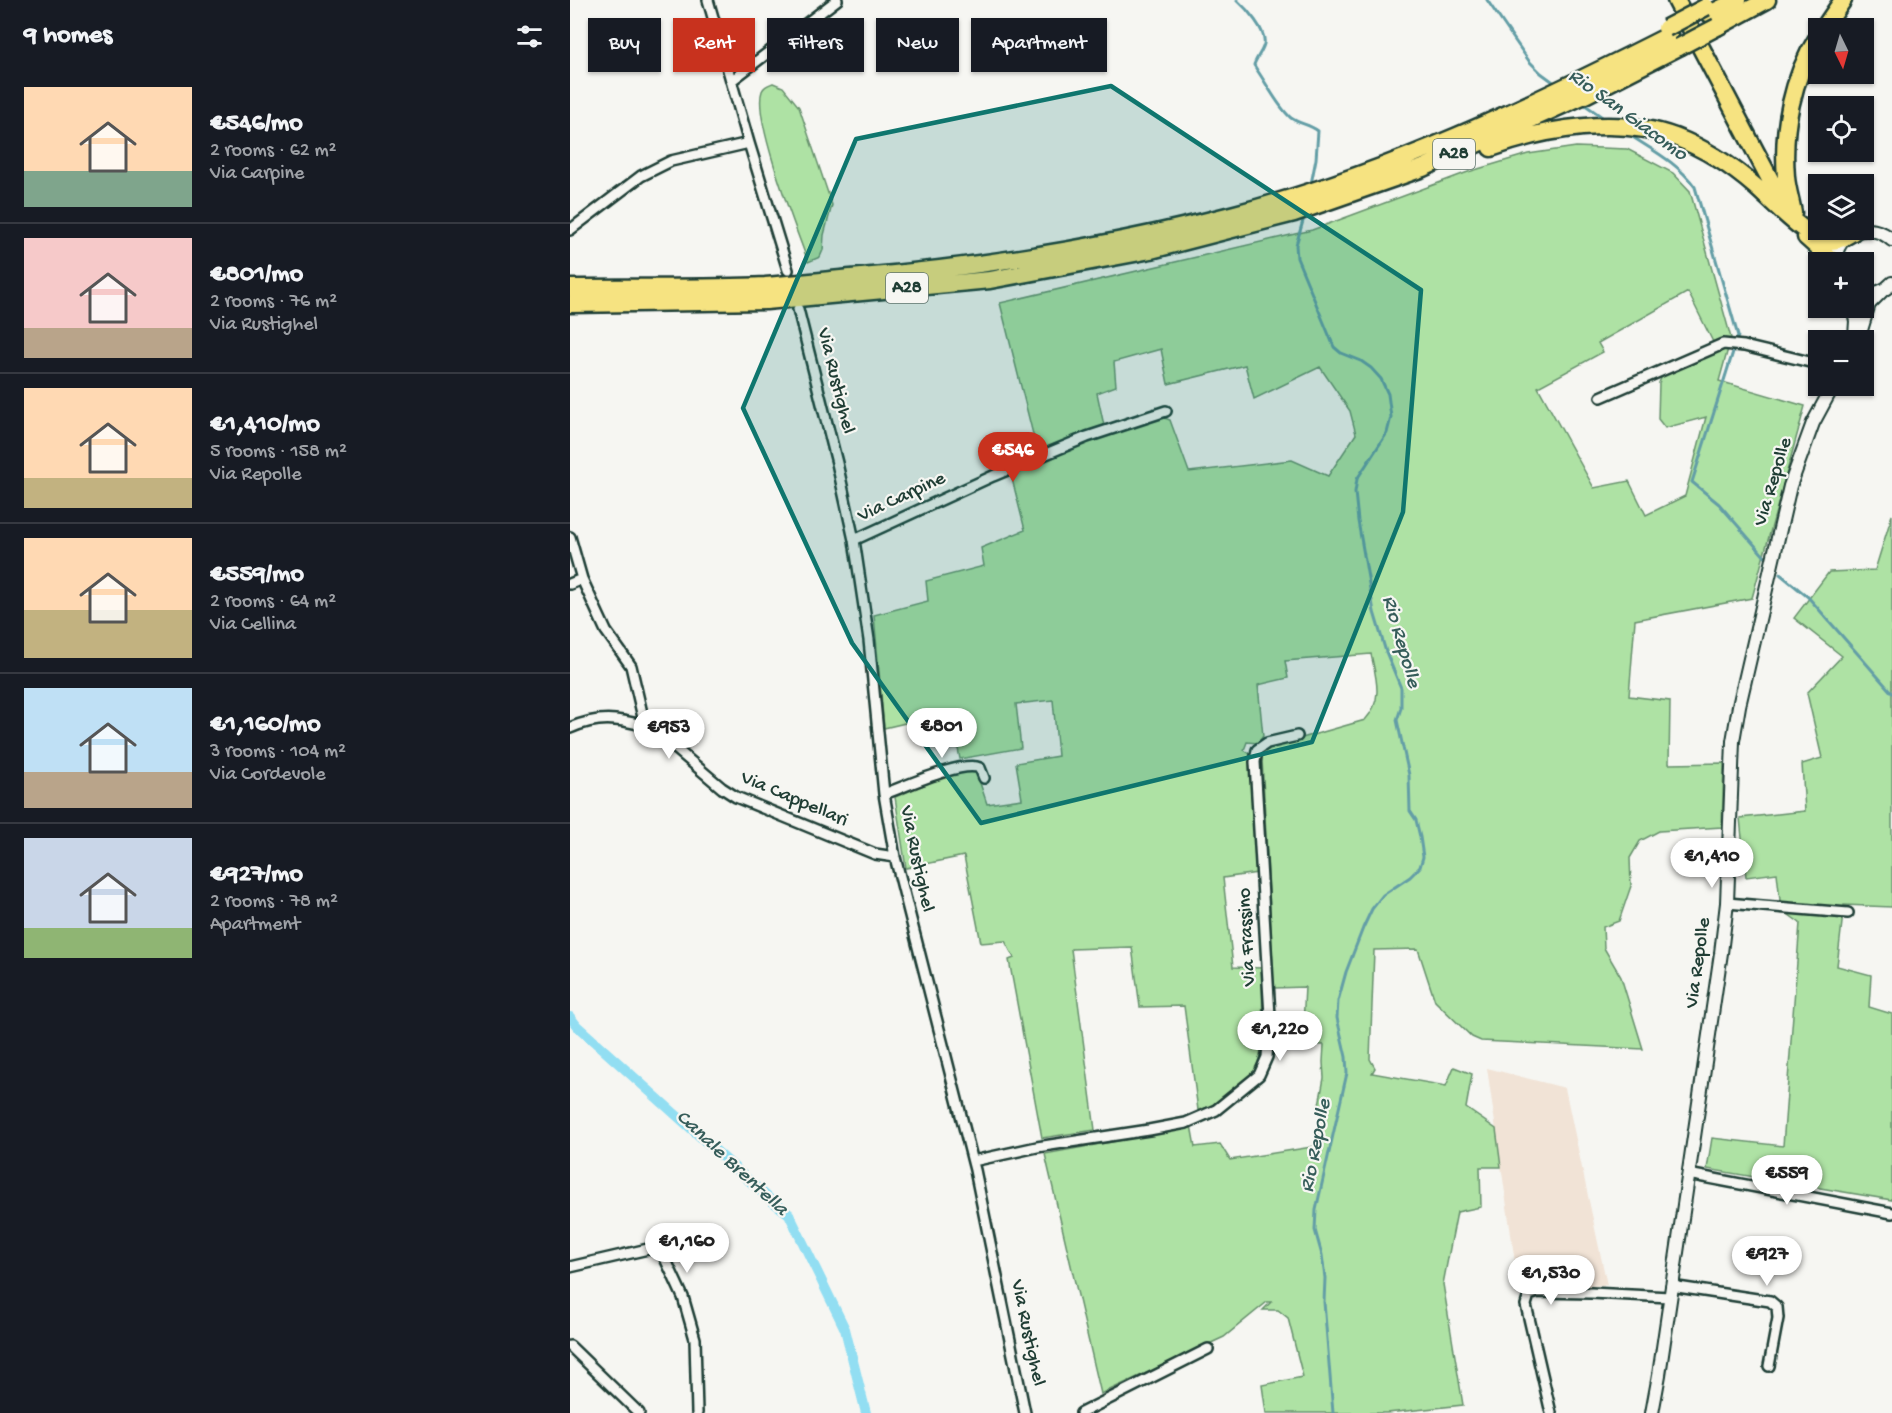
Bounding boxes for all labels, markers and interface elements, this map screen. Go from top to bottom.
chip: Buy [588,18,661,72]
chip: Rent [673,18,755,72]
chip: Filters [767,18,864,72]
chip: New [876,18,959,72]
chip: Apartment [971,18,1107,72]
north arrow [1808,18,1874,84]
map controls [1808,18,1874,396]
icon: filters [513,20,546,53]
text: 9 homes [24,21,112,52]
water label: Rio San Giacomo [1563,64,1692,168]
button: locate [1808,96,1874,162]
text: €546/mo [210,109,303,140]
icon: home [72,111,144,183]
road number: A28 [1433,139,1475,169]
text: 2 rooms · 62 m² [210,140,337,163]
text: Via Carpine [210,163,304,186]
button: layers [1808,174,1874,240]
button: + [1808,252,1874,318]
text: €801/mo [210,260,303,291]
icon: home [72,262,144,334]
road number: A28 [886,273,928,303]
text: 2 rooms · 76 m² [210,291,337,314]
text: Via Rustighel [210,314,318,337]
street label: Via Rustighel [811,325,859,436]
button: − [1808,330,1874,396]
text: €1,410/mo [210,410,320,441]
icon: home [72,412,144,484]
pin: €546 [977,432,1049,483]
street label: Via Repolle [1749,434,1799,530]
text: €546 [992,440,1034,463]
text: 5 rooms · 158 m² [210,441,347,464]
text: Via Repolle [210,464,301,487]
street label: Via Carpine [853,467,950,529]
text: €559/mo [210,560,304,591]
icon: home [72,562,144,634]
text: 2 rooms · 64 m² [210,591,336,614]
water label: Rio Repolle [1375,593,1425,692]
text: Via Cellina [210,614,296,637]
pin: €801 [906,708,978,759]
pin: €953 [633,709,705,760]
text: €1,160/mo [210,710,321,741]
icon: home [72,712,144,784]
text: €801 [921,716,963,739]
text: €953 [648,717,690,740]
text: 3 rooms · 104 m² [210,741,346,764]
text: Via Cordevole [210,764,326,787]
street label: Via Cappellari [736,767,851,833]
street label: Via Rustighel [893,803,938,914]
pin: €1,410 [1663,838,1761,889]
text: €1,410 [1684,846,1740,869]
text: €927/mo [210,860,303,891]
icon: home [72,862,144,934]
street label: Via Frassino [1234,887,1262,988]
text: 2 rooms · 78 m² [210,891,338,914]
text: Apartment [210,914,300,937]
street label: Via Repolle [1681,915,1717,1011]
pin: €1,220 [1231,1011,1329,1062]
text: €1,220 [1251,1019,1309,1042]
water label: Rio Repolle [1296,1096,1339,1195]
water label: Canale Brentella [670,1106,793,1223]
pin: €559 [1751,1155,1823,1206]
text: €559 [1766,1163,1808,1186]
pin: €1,160 [638,1223,736,1274]
text: €1,160 [659,1231,715,1254]
pin: €927 [1731,1236,1803,1287]
text: €927 [1746,1244,1788,1267]
pin: €1,530 [1502,1255,1600,1306]
text: €1,530 [1522,1263,1580,1286]
street label: Via Rustighel [1004,1277,1049,1388]

